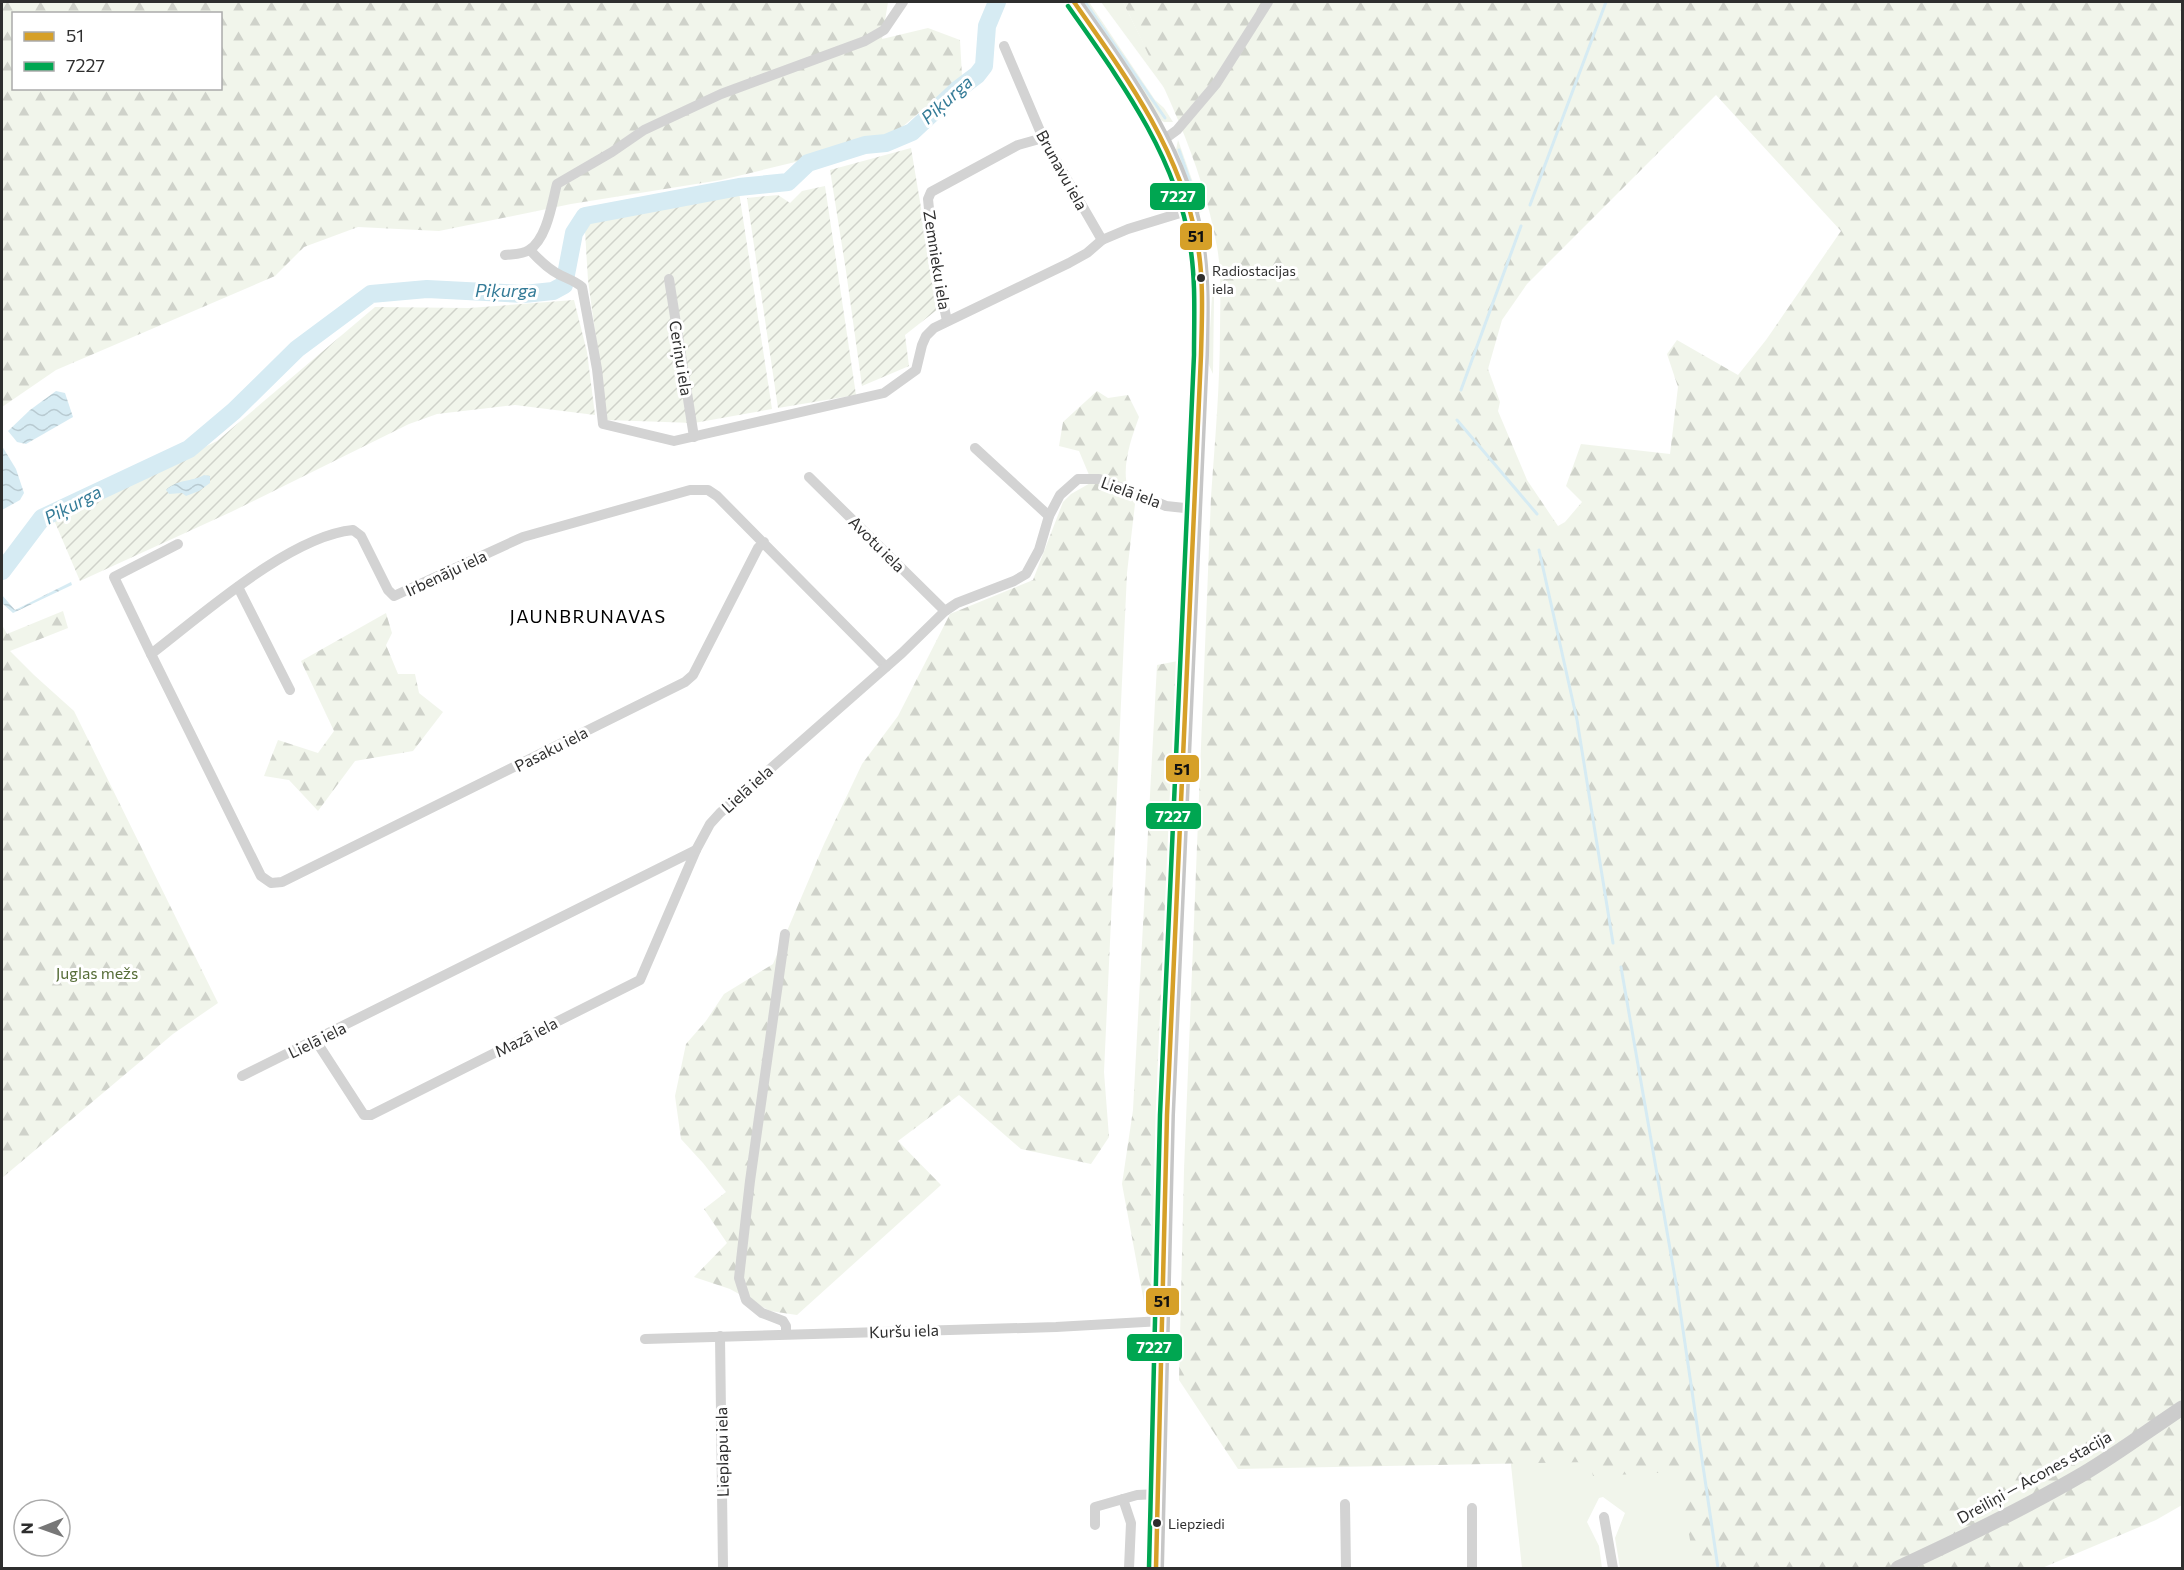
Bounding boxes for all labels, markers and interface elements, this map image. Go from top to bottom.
legend [12,12,222,90]
text: 51 [66,24,84,46]
text: 7227 [66,54,105,76]
water label: Piķurga [916,70,977,129]
street label: Brunavu iela [1033,127,1092,213]
line badge: 7227 [1149,182,1206,211]
text: 7227 [1160,186,1196,205]
street label: Zemnieku iela [920,209,955,311]
line badge: 51 [1179,222,1213,251]
text: 51 [1188,226,1204,245]
place label: Radiostacijas iela [1212,262,1296,297]
marker: Radiostacijas iela [1195,272,1207,284]
water label: Piķurga [475,279,537,302]
street label: Ceriņu iela [664,319,697,397]
street label: Lielā iela [1099,472,1164,511]
water label: Piķurga [40,480,106,529]
street label: Avotu iela [845,512,909,576]
street label: Irbenāju iela [402,545,489,600]
district label: JAUNBRUNAVAS [509,605,667,627]
street label: Pasaku iela [511,722,591,775]
line badge: 51 [1165,754,1200,783]
text: 51 [1174,759,1190,778]
street label: Lielā iela [717,761,776,816]
line badge: 7227 [1145,802,1202,830]
text: 7227 [1155,806,1191,825]
park label: Juglas mežs [56,963,138,982]
street label: Mazā iela [491,1013,560,1060]
street label: Lielā iela [285,1017,349,1062]
line badge: 51 [1145,1287,1180,1316]
text: 51 [1154,1291,1170,1310]
street label: Kuršu iela [869,1320,939,1341]
line badge: 7227 [1126,1333,1183,1362]
text: 7227 [1136,1337,1172,1356]
street label: Lieplapu iela [711,1407,732,1497]
street label: Dreiliņi — Acones stacija [1953,1426,2115,1529]
north arrow [12,1498,72,1558]
place label: Liepziedi [1168,1515,1225,1532]
marker: Liepziedi [1151,1517,1163,1529]
text: N [17,1522,36,1534]

